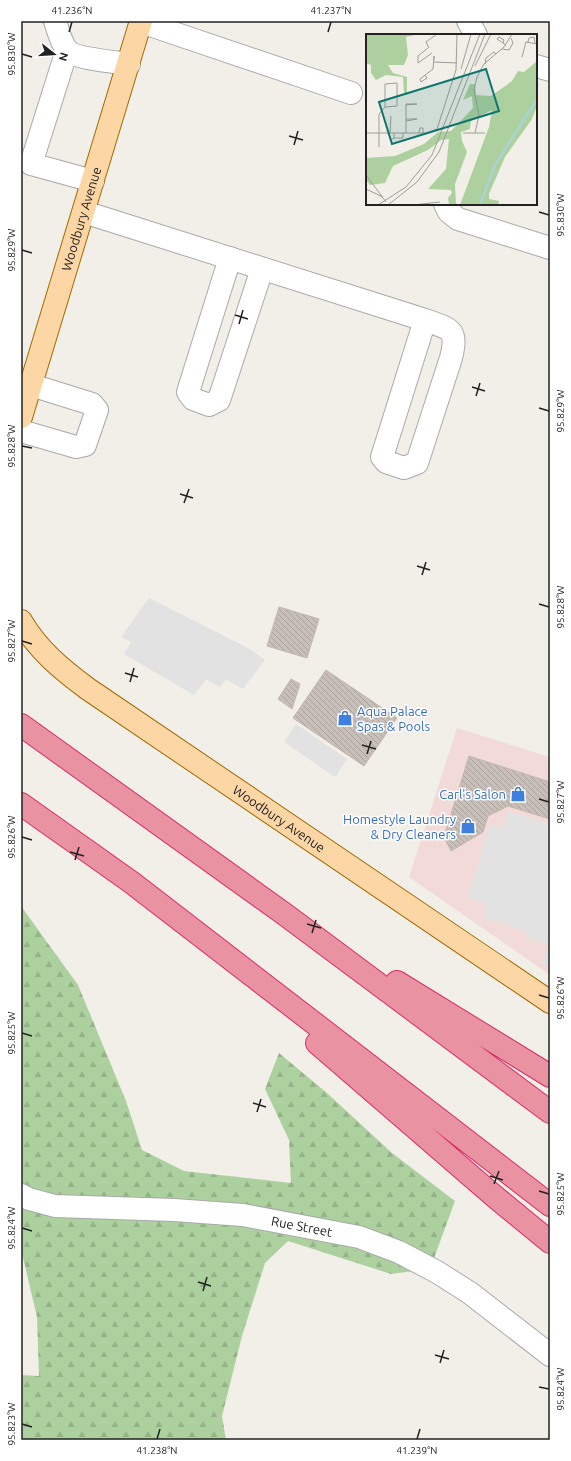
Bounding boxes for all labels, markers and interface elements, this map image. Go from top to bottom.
text: 41.236°N [51,5,93,16]
text: 41.237°N [310,5,352,16]
text: 95.830°W [6,32,17,76]
north arrow [34,34,74,74]
inset map [366,34,537,205]
text: N [57,51,71,63]
street label: Woodbury Avenue [59,165,103,273]
text: 95.830°W [555,193,566,237]
text: 95.829°W [6,228,17,272]
text: 95.829°W [555,389,566,433]
text: 95.828°W [6,424,17,468]
text: 95.828°W [555,585,566,629]
text: 95.827°W [6,619,17,663]
place label: Aqua Palace Spas & Pools [357,704,430,733]
shop icon: Aqua Palace Spas & Pools [336,709,354,727]
text: 95.827°W [555,780,566,824]
street label: Woodbury Avenue [230,782,328,855]
shop icon: Carl's Salon [509,785,527,803]
place label: Carl's Salon [439,787,506,801]
place label: Homestyle Laundry & Dry Cleaners [343,812,456,841]
text: 95.826°W [6,815,17,859]
shop icon: Homestyle Laundry & Dry Cleaners [459,817,477,835]
text: 95.826°W [555,976,566,1020]
text: 95.825°W [6,1011,17,1055]
text: 95.825°W [555,1172,566,1216]
text: 95.824°W [6,1206,17,1250]
street label: Rue Street [270,1213,334,1239]
text: 95.824°W [555,1367,566,1411]
text: 95.823°W [6,1402,17,1446]
text: 41.238°N [136,1445,178,1456]
text: 41.239°N [396,1445,438,1456]

